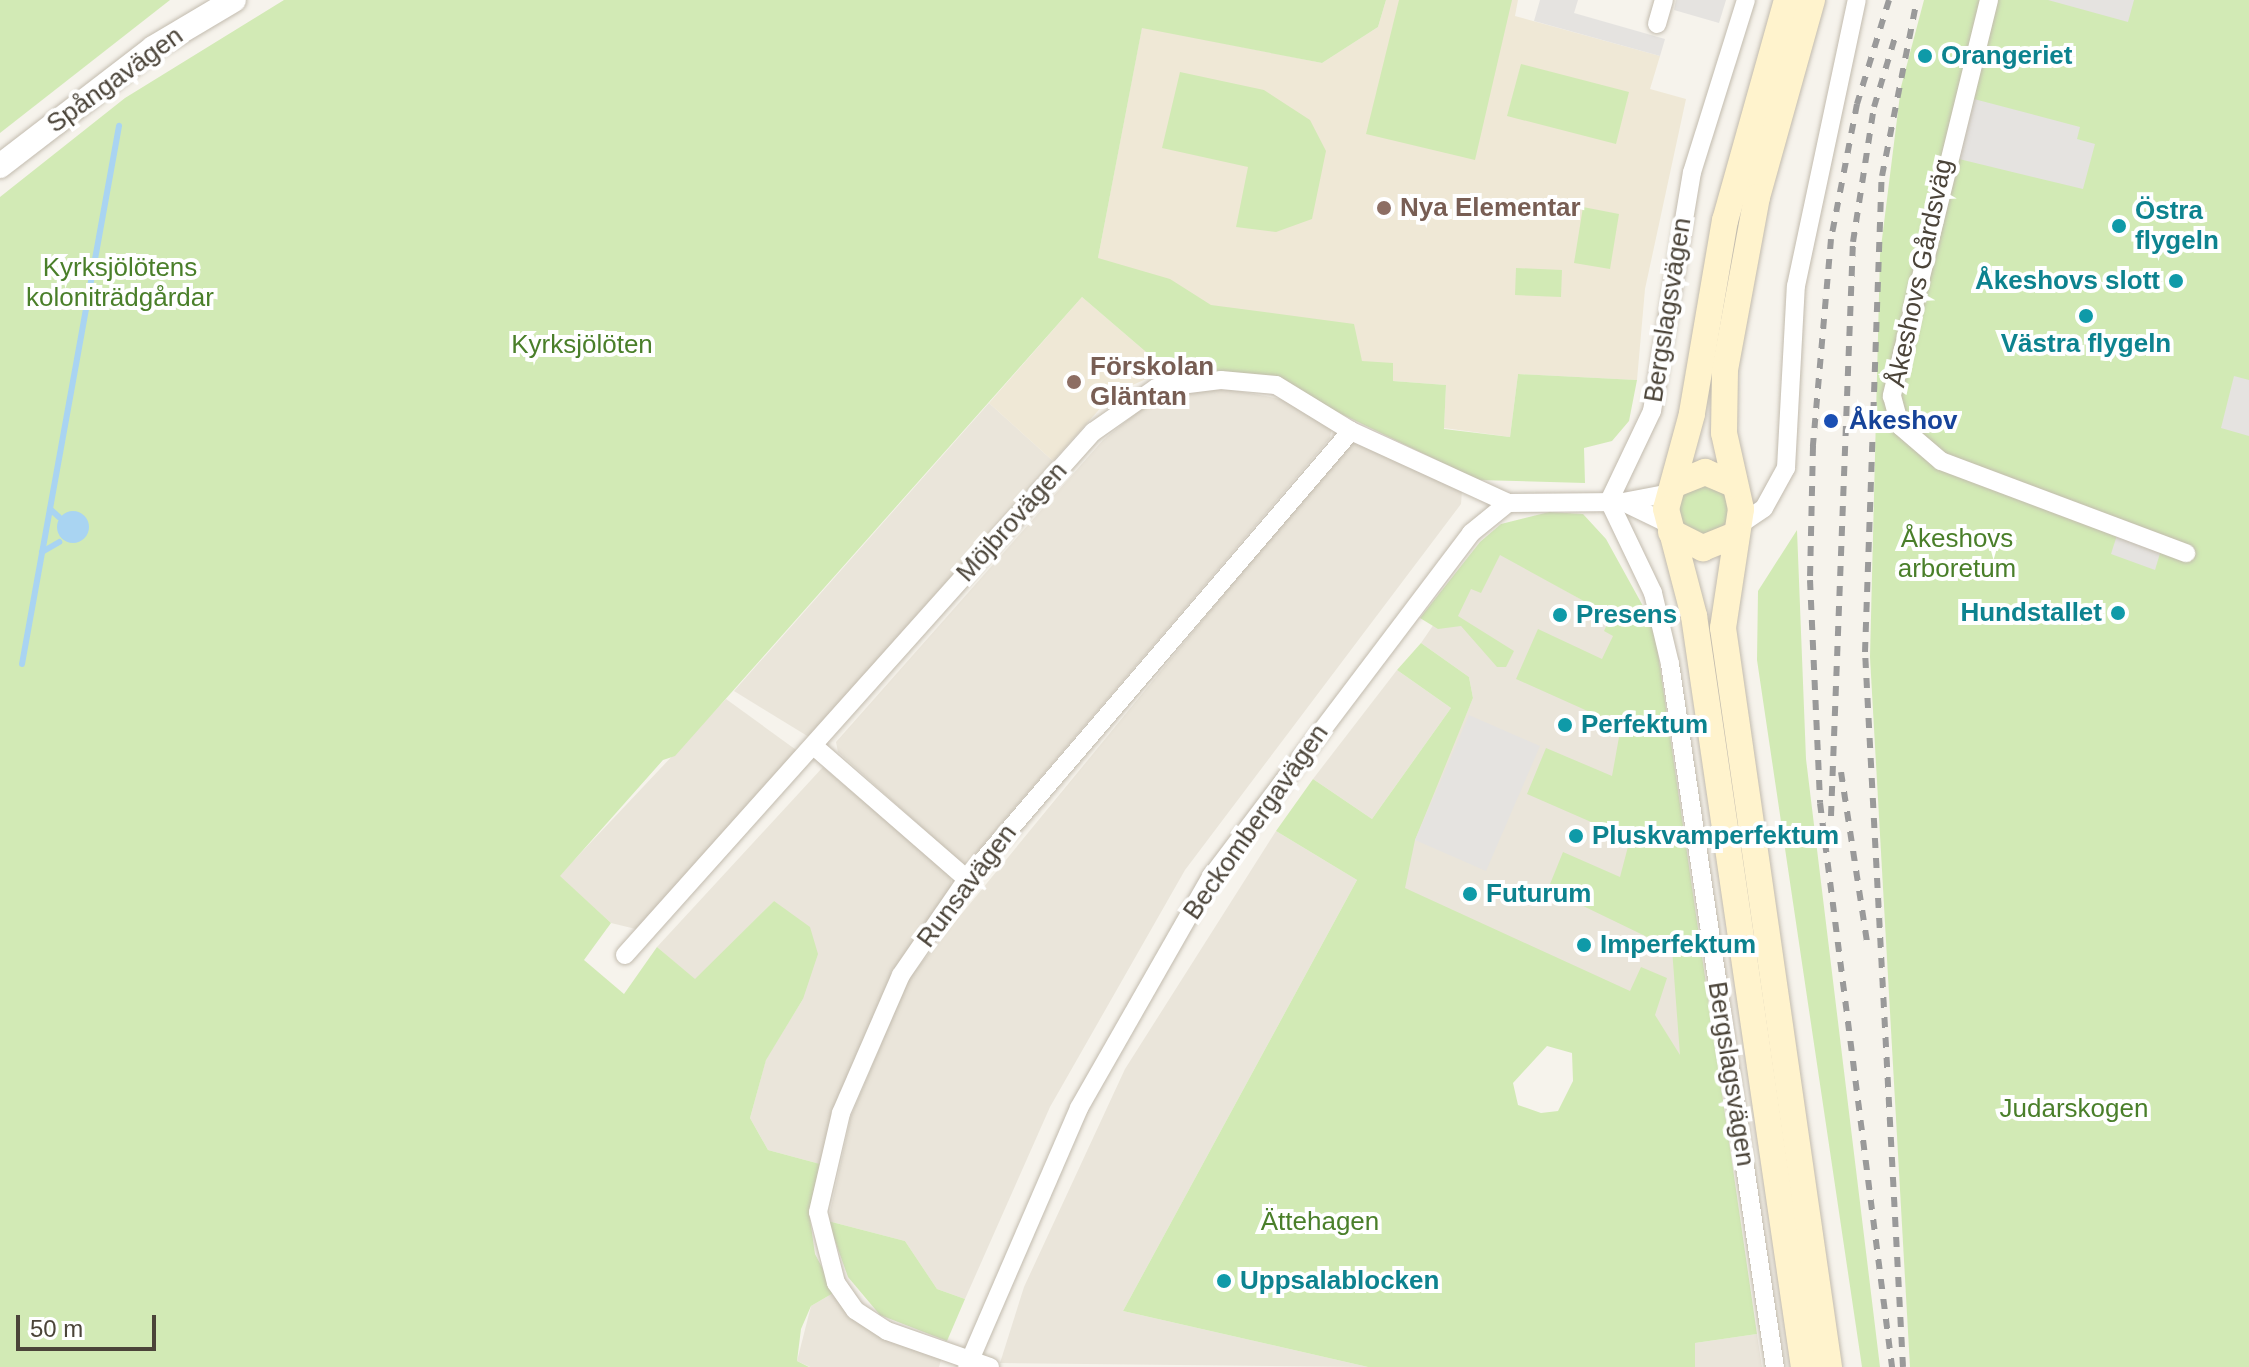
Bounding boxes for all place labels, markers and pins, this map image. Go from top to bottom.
place label: Orangeriet [1941,40,2072,72]
marker: Orangeriet [1916,47,1934,65]
place label: Nya Elementar [1400,192,1581,224]
place label: Östra flygeln [2135,195,2219,256]
marker: Nya Elementar [1375,199,1393,217]
marker: Östra flygeln [2110,217,2128,235]
place label: Åkeshovs slott [1975,265,2160,297]
marker: Åkeshovs slott [2167,272,2185,290]
marker: Västra flygeln [2077,307,2095,325]
place label: Västra flygeln [2001,328,2171,360]
place label: Förskolan Gläntan [1090,351,1214,412]
marker: Förskolan Gläntan [1065,373,1083,391]
place label: Åkeshov [1849,405,1957,437]
marker: Åkeshov [1820,410,1842,432]
place label: Hundstallet [1960,597,2102,629]
place label: Presens [1576,599,1677,631]
marker: Hundstallet [2109,604,2127,622]
marker: Presens [1551,606,1569,624]
place label: Perfektum [1581,709,1708,741]
marker: Perfektum [1556,716,1574,734]
place label: Pluskvamperfektum [1592,820,1839,852]
marker: Pluskvamperfektum [1567,827,1585,845]
place label: Futurum [1486,878,1591,910]
marker: Futurum [1461,885,1479,903]
place label: Imperfektum [1600,929,1756,961]
marker: Imperfektum [1575,936,1593,954]
place label: Uppsalablocken [1240,1265,1439,1297]
marker: Uppsalablocken [1215,1272,1233,1290]

